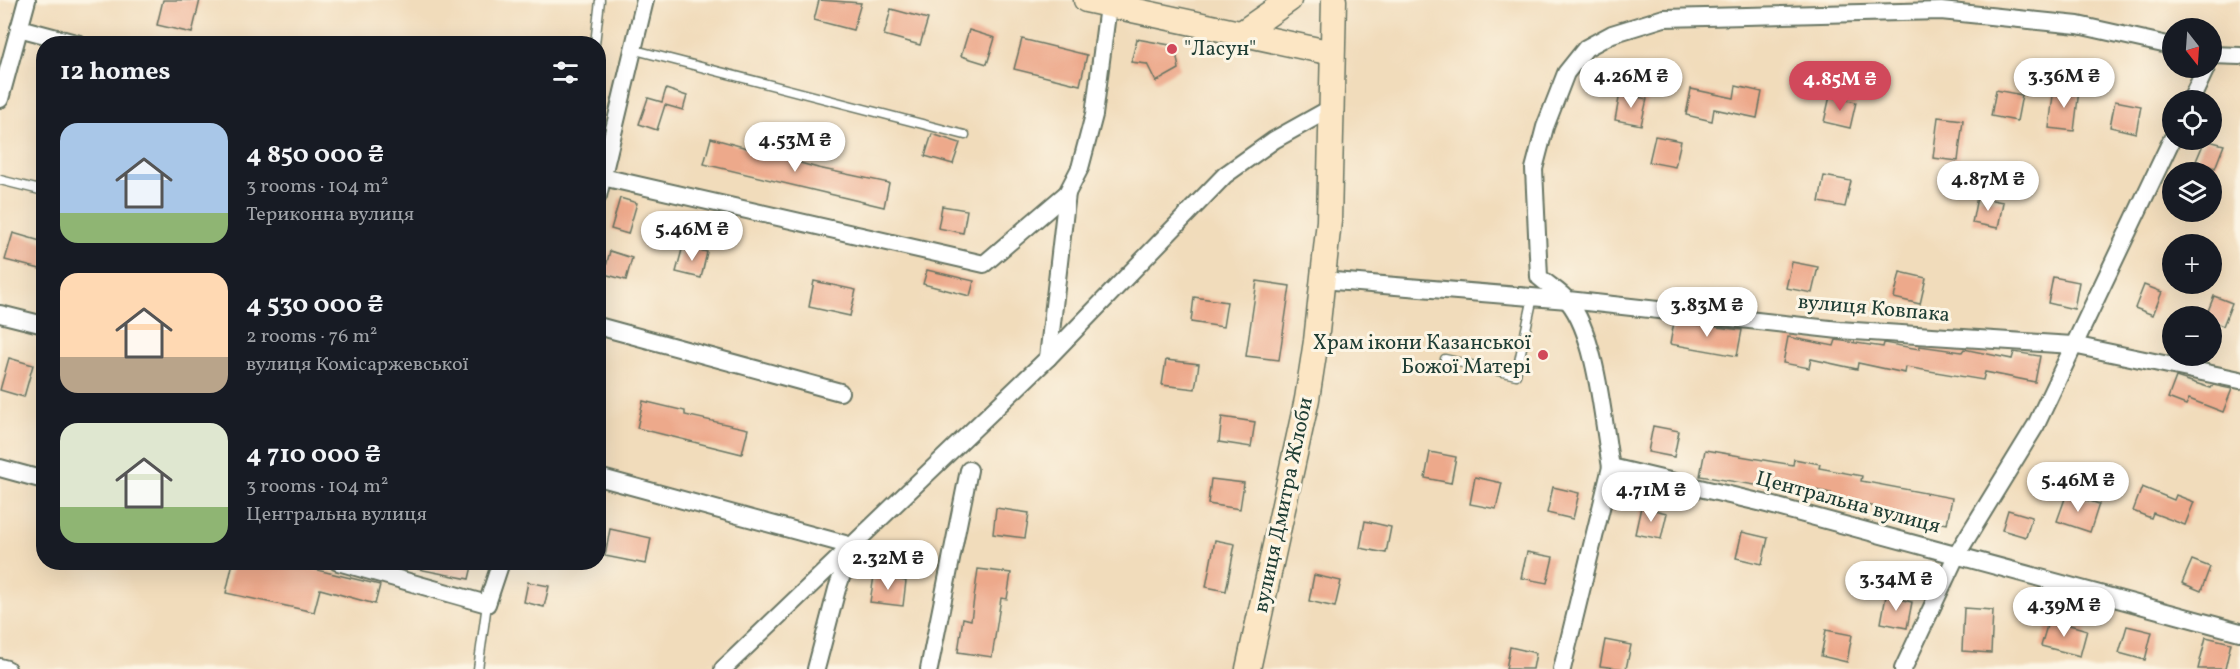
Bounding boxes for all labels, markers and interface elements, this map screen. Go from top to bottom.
north arrow [2162,18,2222,78]
map controls [2162,18,2222,366]
place label: "Ласун" [1184,35,1256,64]
marker: "Ласун" [1165,42,1179,56]
text: 12 homes [60,54,171,90]
icon: filters [549,56,582,89]
pin: 4.26M ₴ [1576,58,1686,109]
pin: 3.36M ₴ [2009,58,2119,109]
pin: 4.85M ₴ [1785,61,1895,112]
text: 4.26M ₴ [1593,63,1669,91]
text: 3.36M ₴ [2028,63,2100,91]
text: 4.85M ₴ [1803,66,1877,94]
button: locate [2162,90,2222,150]
pin: 4.53M ₴ [740,122,850,173]
text: 4.53M ₴ [758,127,832,155]
text: 4 850 000 ₴ [246,137,384,173]
icon: home [108,147,180,219]
pin: 4.87M ₴ [1933,161,2043,212]
button: layers [2162,162,2222,222]
text: 4.87M ₴ [1951,166,2025,194]
text: 3 rooms · 104 m² [246,173,388,201]
text: Териконна вулиця [246,201,414,229]
pin: 5.46M ₴ [637,211,747,262]
text: 5.46M ₴ [655,216,729,244]
button: + [2162,234,2222,294]
text: 4 530 000 ₴ [246,287,384,323]
pin: 3.83M ₴ [1652,287,1762,338]
street label: вулиця Ковпака [1797,288,1951,330]
text: 3.83M ₴ [1671,292,1743,320]
icon: home [108,297,180,369]
button: − [2162,306,2222,366]
text: 2 rooms · 76 m² [246,323,378,351]
place label: Храм ікони Казанської Божої Матері [1313,329,1531,382]
marker: Храм ікони Казанської Божої Матері [1536,348,1550,362]
text: вулиця Комісаржевської [246,351,469,379]
street label: вулиця Дмитра Жлоби [1247,394,1321,615]
text: 4 710 000 ₴ [246,437,381,473]
icon: home [108,447,180,519]
pin: 5.46M ₴ [2023,462,2133,513]
street label: Центральна вулиця [1752,464,1944,542]
text: 5.46M ₴ [2041,467,2115,495]
pin: 4.71M ₴ [1596,472,1706,523]
text: 3 rooms · 104 m² [246,473,388,501]
text: 4.71M ₴ [1616,477,1686,505]
text: Центральна вулиця [246,501,427,529]
pin: 2.32M ₴ [833,540,943,591]
text: 2.32M ₴ [852,545,924,573]
pin: 3.34M ₴ [1841,561,1951,612]
text: 3.34M ₴ [1859,566,1933,594]
pin: 4.39M ₴ [2009,587,2119,638]
text: 4.39M ₴ [2027,592,2101,620]

